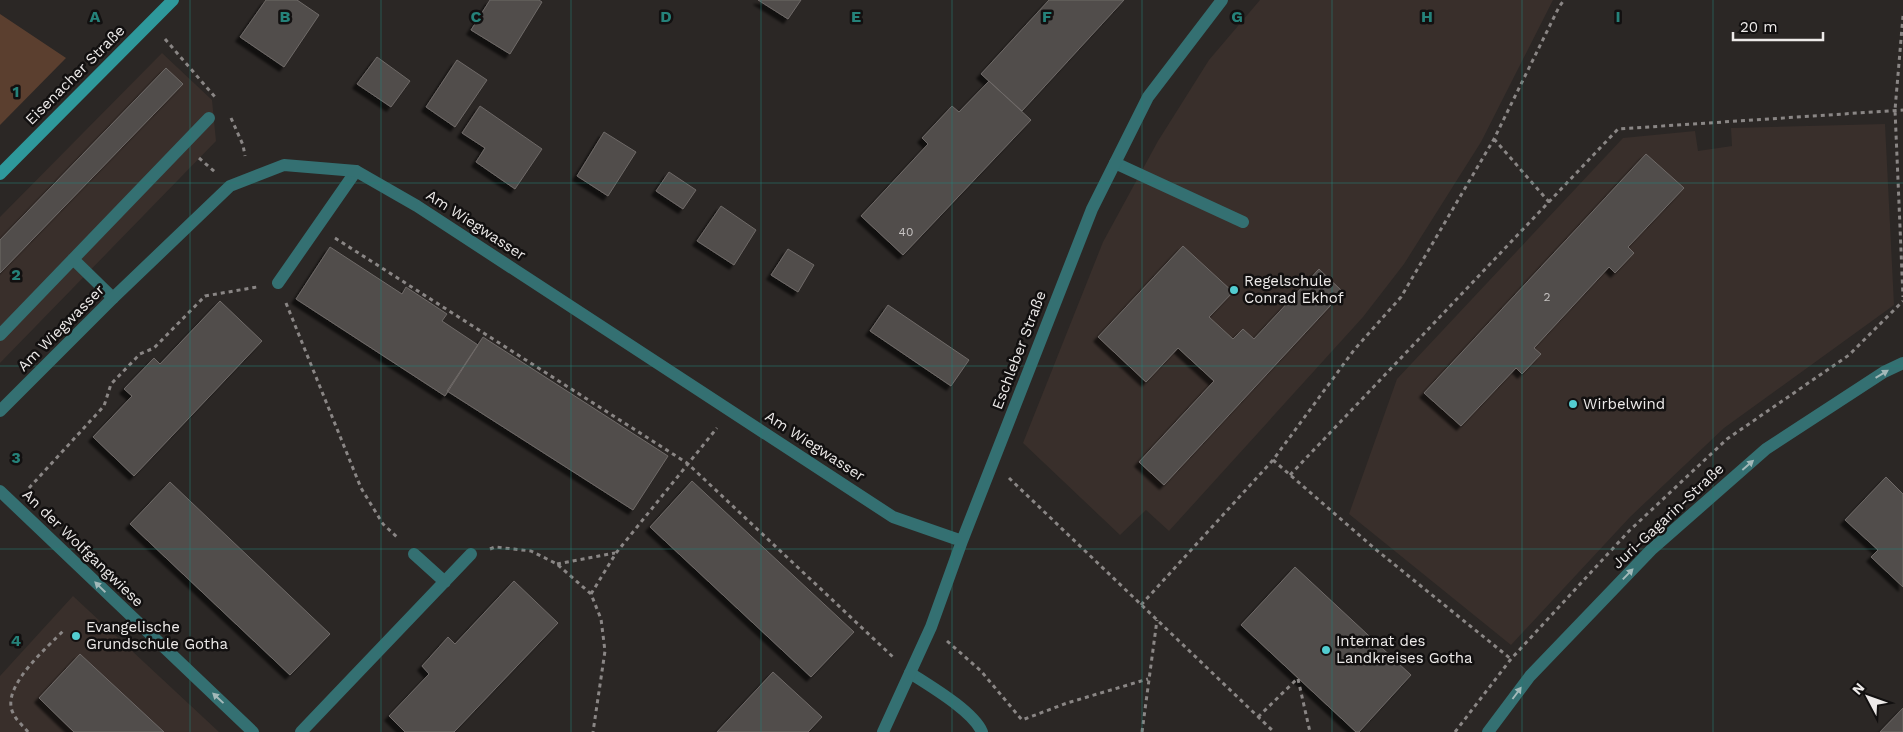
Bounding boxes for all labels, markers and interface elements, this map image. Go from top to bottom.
text: A [90,7,101,26]
text: B [280,7,291,26]
text: C [471,7,482,26]
text: D [660,7,672,26]
text: E [851,7,861,26]
text: F [1042,7,1052,26]
text: G [1231,7,1243,26]
text: H [1421,7,1433,26]
text: I [1615,7,1621,26]
scale bar [1733,10,1823,42]
text: 20 m [1740,18,1778,36]
street label: Eisenacher Straße [21,21,129,129]
text: 1 [13,82,19,101]
street label: Am Wiegwasser [423,186,529,264]
house number: 40 [899,225,913,239]
text: 2 [11,265,21,284]
place label: Regelschule Conrad Ekhof [1244,272,1344,307]
street label: Am Wiegwasser [14,281,108,375]
marker: Regelschule Conrad Ekhof [1228,284,1240,296]
street label: Eschleber Straße [988,288,1050,412]
house number: 2 [1544,290,1551,304]
one-way arrow [1876,369,1889,378]
place label: Wirbelwind [1583,395,1665,413]
marker: Wirbelwind [1567,398,1579,410]
street label: Am Wiegwasser [762,407,868,485]
text: 3 [11,448,21,467]
one-way arrow [1742,459,1754,471]
street label: Juri-Gagarin-Straße [1608,460,1728,572]
street label: An der Wolfgangwiese [19,485,147,611]
one-way arrow [1622,568,1634,580]
one-way arrow [94,581,106,593]
place label: Evangelische Grundschule Gotha [86,618,228,653]
marker: Evangelische Grundschule Gotha [70,630,82,642]
text: 4 [11,631,21,650]
place label: Internat des Landkreises Gotha [1336,632,1473,667]
marker: Internat des Landkreises Gotha [1320,644,1332,656]
north arrow [1843,672,1893,722]
text: N [1849,679,1868,698]
one-way arrow [1512,687,1523,700]
one-way arrow [212,693,224,705]

